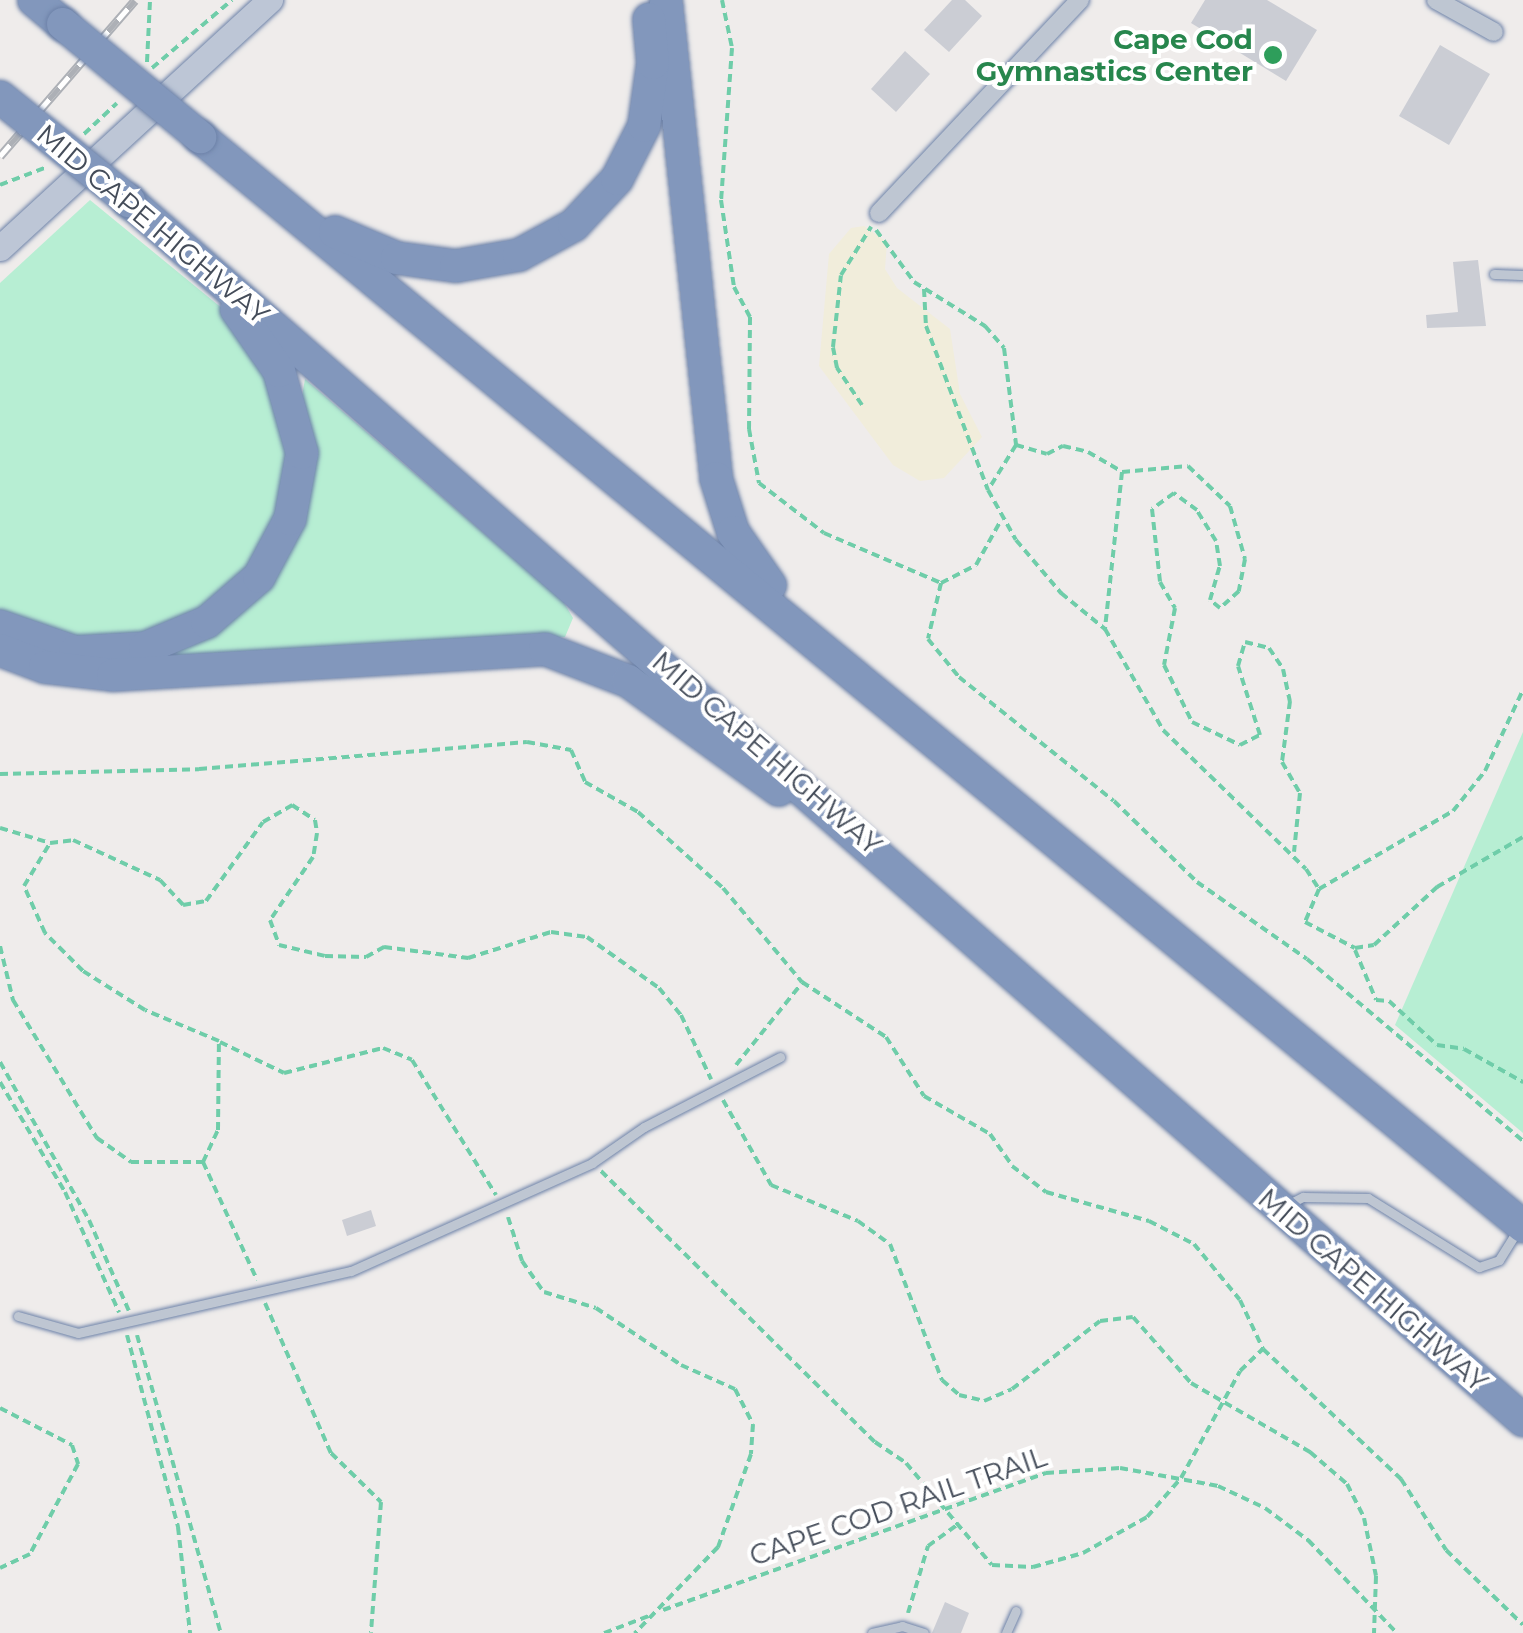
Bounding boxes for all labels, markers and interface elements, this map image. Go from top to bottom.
place label: Cape Cod Gymnastics Center [976,22,1253,88]
marker: Cape Cod Gymnastics Center [1262,44,1284,66]
street label: MID CAPE HIGHWAY [30,117,276,331]
street label: MID CAPE HIGHWAY [645,644,889,862]
street label: MID CAPE HIGHWAY [1251,1181,1495,1399]
street label: CAPE COD RAIL TRAIL [745,1439,1051,1573]

